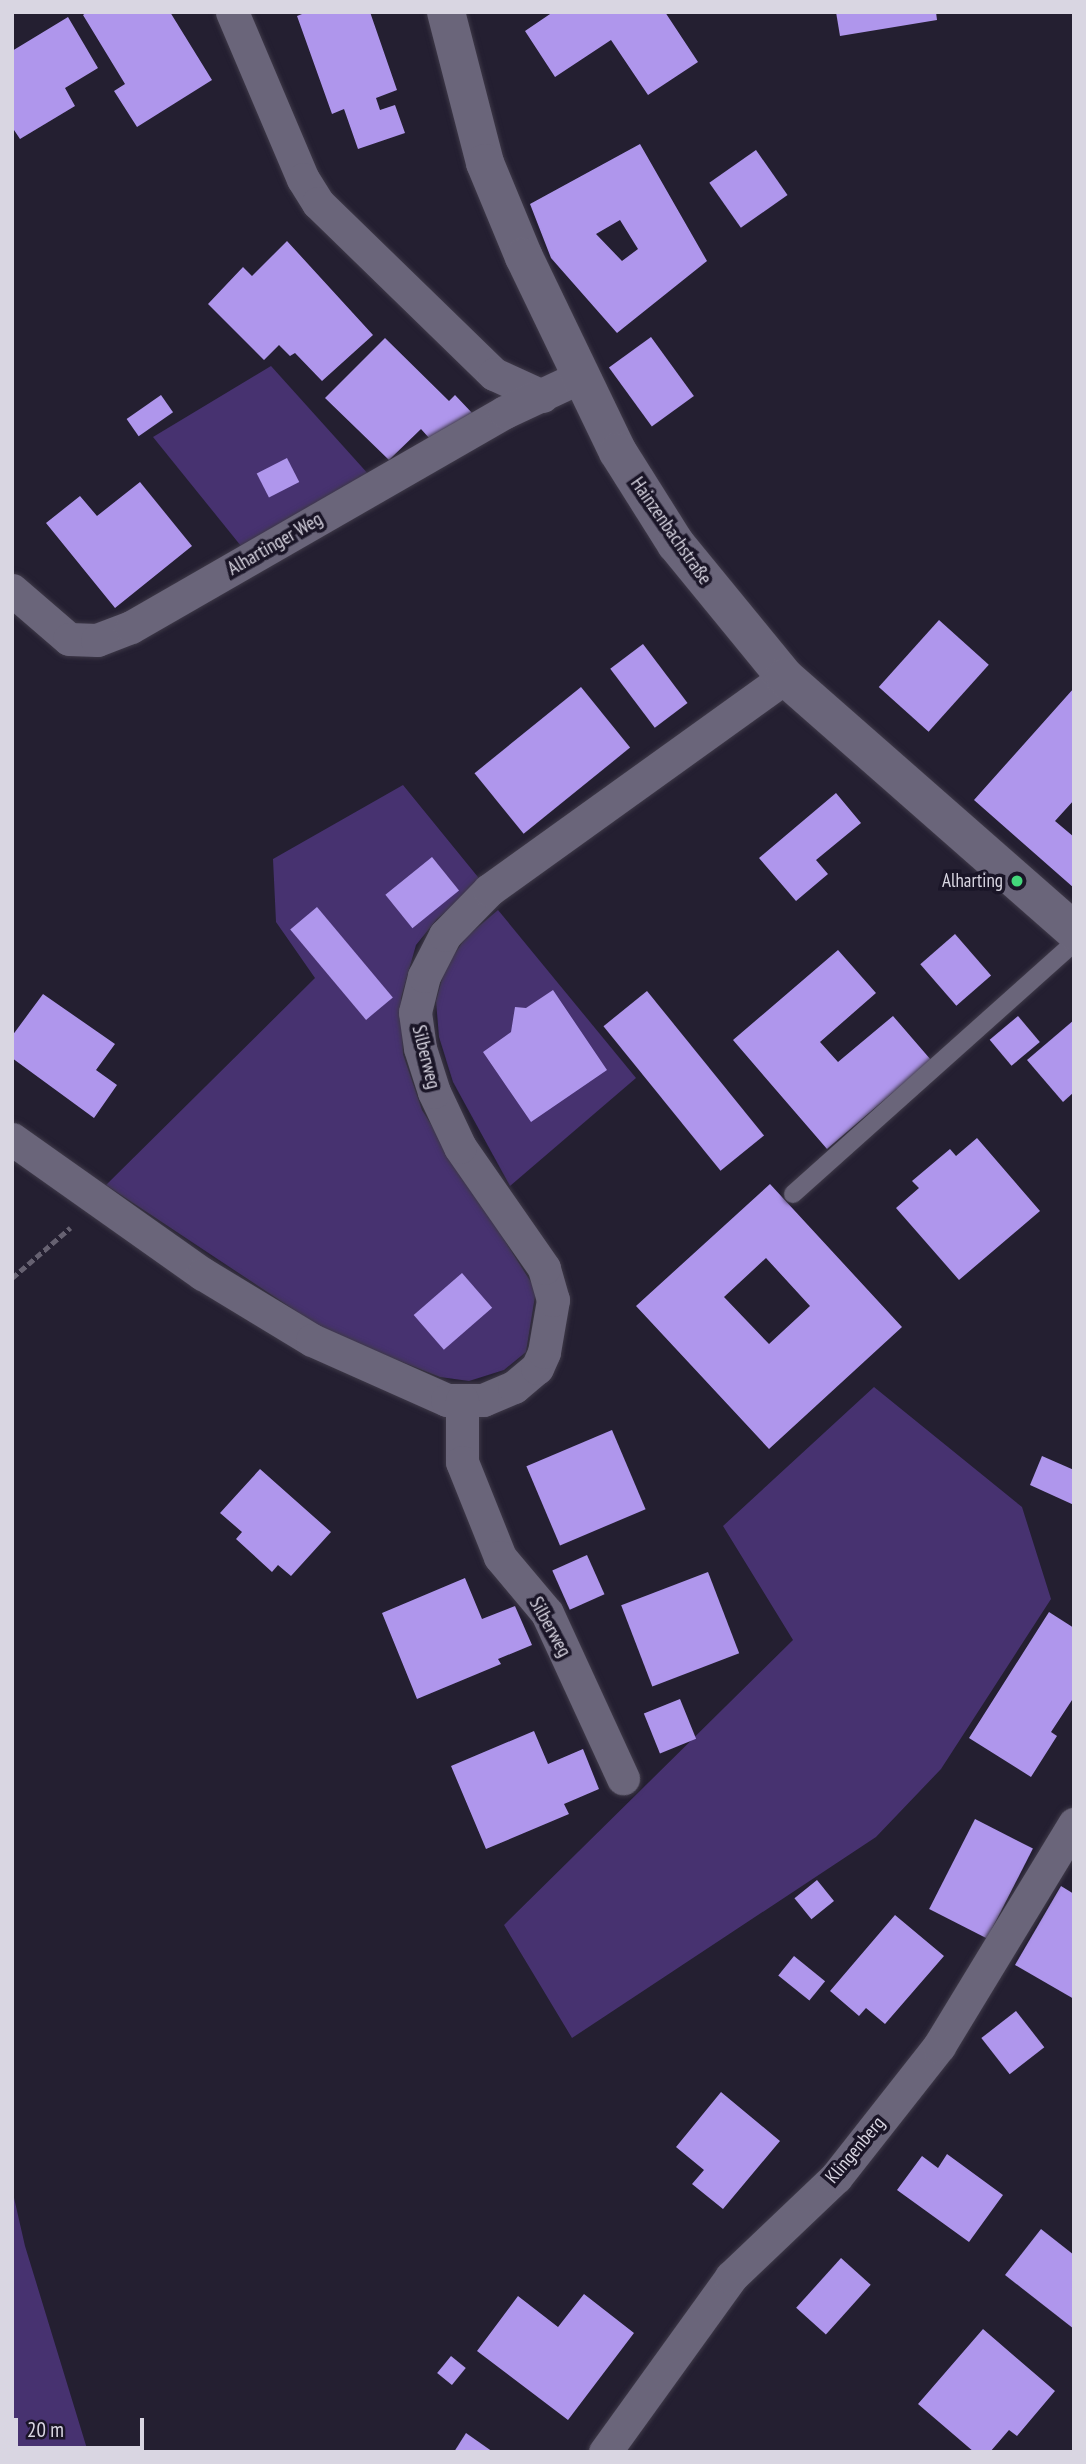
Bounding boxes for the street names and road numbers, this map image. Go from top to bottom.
street label: Hainzenbachstraße [626,473,716,589]
street label: Alhartinger Weg [223,508,327,580]
street label: Silberweg [407,1023,445,1091]
street label: Silberweg [524,1593,576,1661]
street label: Klingenberg [821,2112,889,2188]

